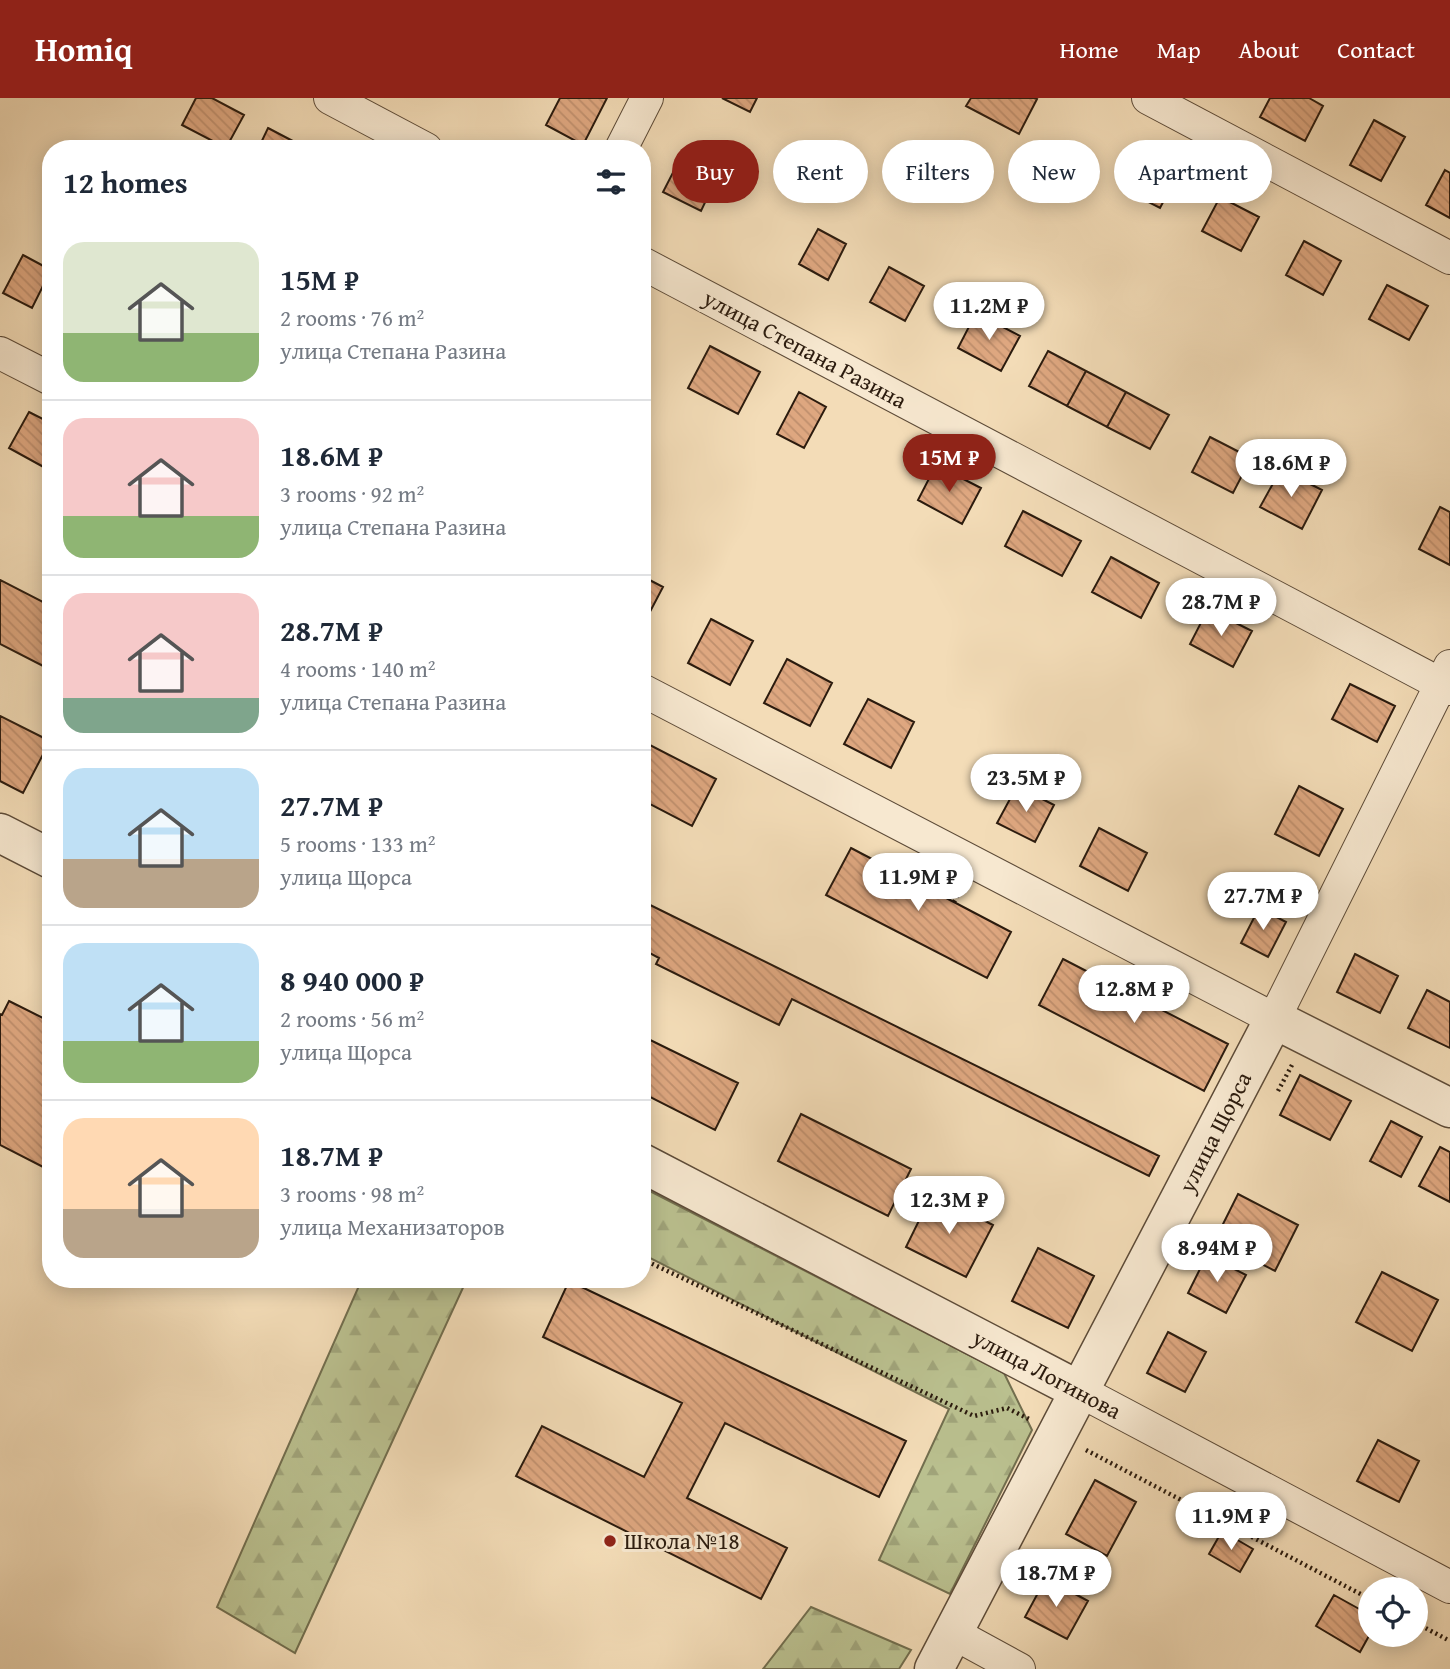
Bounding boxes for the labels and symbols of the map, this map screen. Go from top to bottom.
street label: улица Степана Разина [697,280,913,416]
pin: 11.2M ₽ [924,282,1054,342]
pin: 15M ₽ [900,434,998,494]
pin: 18.6M ₽ [1226,440,1356,499]
pin: 28.7M ₽ [1156,578,1286,638]
pin: 23.5M ₽ [961,754,1091,814]
pin: 11.9M ₽ [853,854,983,913]
pin: 27.7M ₽ [1198,872,1328,932]
pin: 12.8M ₽ [1069,965,1199,1025]
street label: улица Щорса [1169,1065,1259,1199]
pin: 12.3M ₽ [884,1176,1014,1236]
pin: 8.94M ₽ [1152,1224,1282,1284]
street label: улица Логинова [966,1320,1127,1427]
pin: 11.9M ₽ [1166,1492,1296,1552]
place label: Школа №18 [624,1524,740,1557]
marker: Школа №18 [602,1533,618,1549]
pin: 18.7M ₽ [991,1550,1121,1609]

